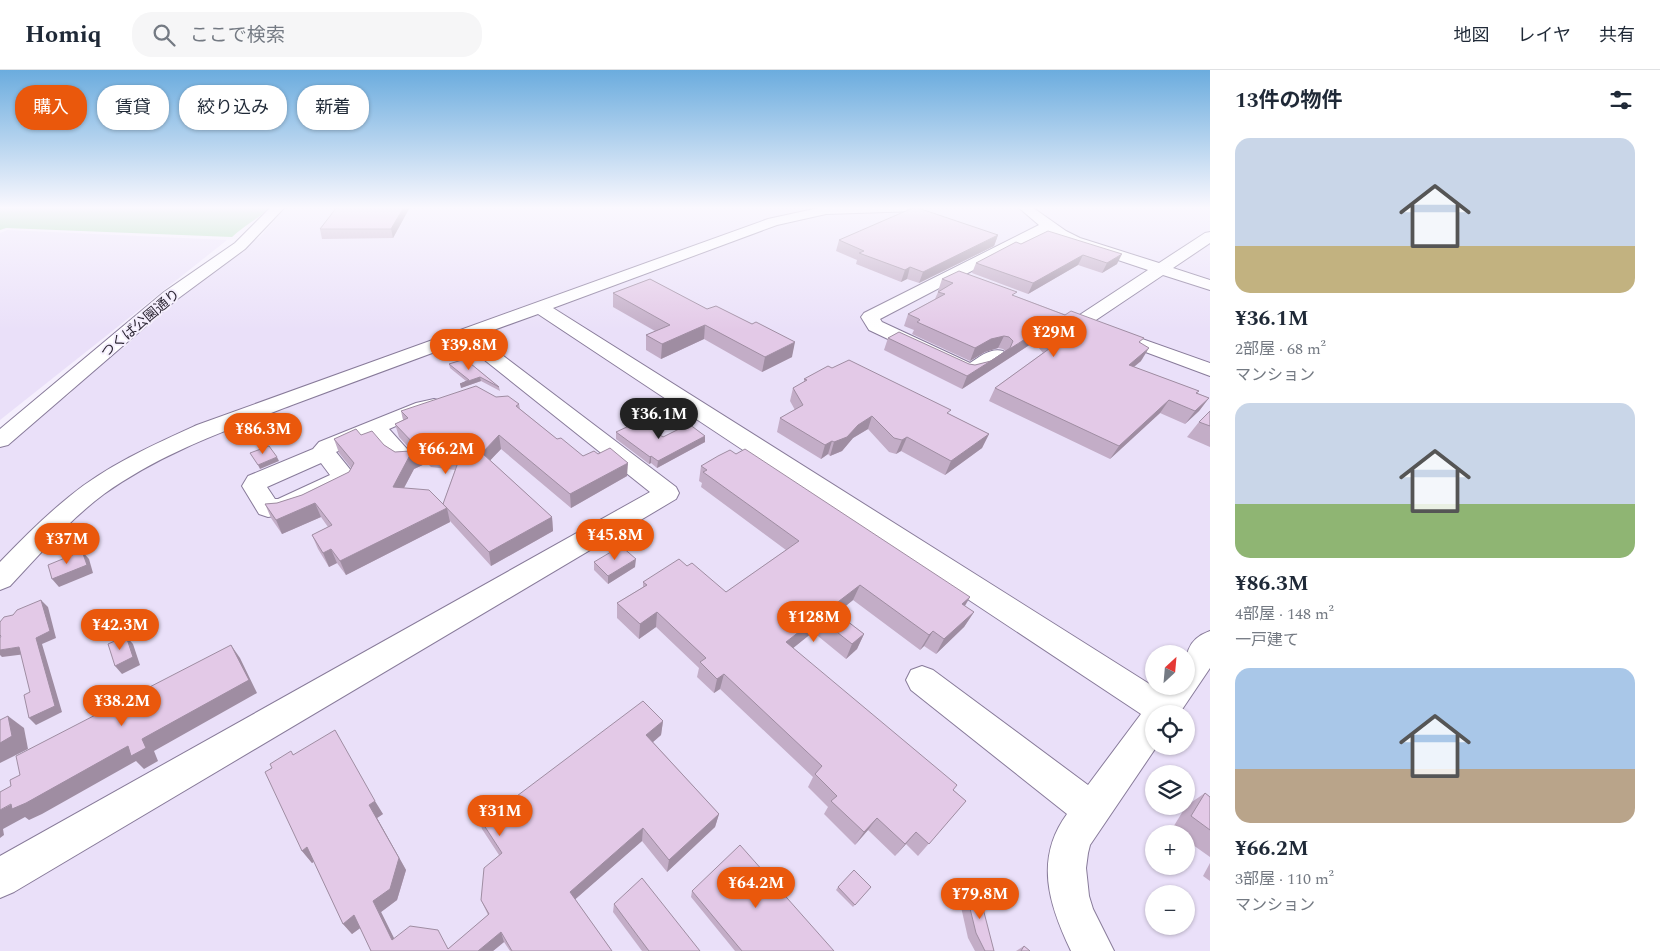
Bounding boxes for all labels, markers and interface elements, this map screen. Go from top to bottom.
search box [132,12,482,57]
text: Homiq [25,17,102,53]
icon: search [150,21,178,49]
text: ここで検索 [190,21,285,50]
text: 地図 [1454,22,1490,49]
text: レイヤ [1518,22,1571,49]
text: 共有 [1599,22,1635,49]
chip: 購入 [15,85,87,130]
chip: 賃貸 [97,85,169,130]
chip: 絞り込み [179,85,287,130]
chip: 新着 [297,85,369,130]
text: 13件の物件 [1235,85,1343,117]
icon: filters [1607,86,1635,114]
icon: home [1390,171,1480,261]
street label: つくば公園通り [96,284,185,363]
text: ¥36.1M [1235,303,1309,335]
pin: ¥29M [1024,316,1084,358]
text: ¥29M [1033,320,1075,344]
pin: ¥39.8M [428,328,510,371]
text: ¥39.8M [441,333,497,357]
text: 2部屋 · 68 m² [1235,337,1326,361]
text: マンション [1235,363,1315,387]
pin: ¥36.1M [618,398,700,440]
text: ¥36.1M [631,402,687,426]
pin: ¥86.3M [222,412,304,455]
text: ¥86.3M [235,417,291,441]
pin: ¥66.2M [405,432,487,475]
icon: home [1390,436,1480,526]
text: ¥66.2M [418,437,474,461]
pin: ¥45.8M [574,518,656,561]
pin: ¥37M [37,522,97,565]
text: ¥45.8M [587,523,643,547]
text: ¥37M [46,527,88,551]
text: ¥86.3M [1235,568,1309,600]
pin: ¥128M [779,600,849,643]
text: 4部屋 · 148 m² [1235,602,1334,626]
text: ¥128M [788,605,840,629]
pin: ¥42.3M [79,608,161,651]
text: ¥42.3M [92,613,148,637]
text: 一戸建て [1235,628,1299,652]
north arrow [1145,645,1195,695]
map controls [1145,645,1195,935]
pin: ¥38.2M [81,684,163,727]
text: ¥38.2M [94,689,150,713]
icon: home [1390,701,1480,791]
button: locate [1145,705,1195,755]
button: layers [1145,765,1195,815]
pin: ¥31M [470,794,530,837]
text: ¥31M [479,799,521,823]
button: + [1145,825,1195,875]
text: ¥66.2M [1235,833,1309,865]
pin: ¥64.2M [715,866,797,909]
text: 3部屋 · 110 m² [1235,867,1334,891]
text: ¥64.2M [728,871,784,895]
pin: ¥79.8M [939,878,1021,920]
text: ¥79.8M [952,882,1008,906]
button: − [1145,885,1195,935]
text: マンション [1235,893,1315,917]

